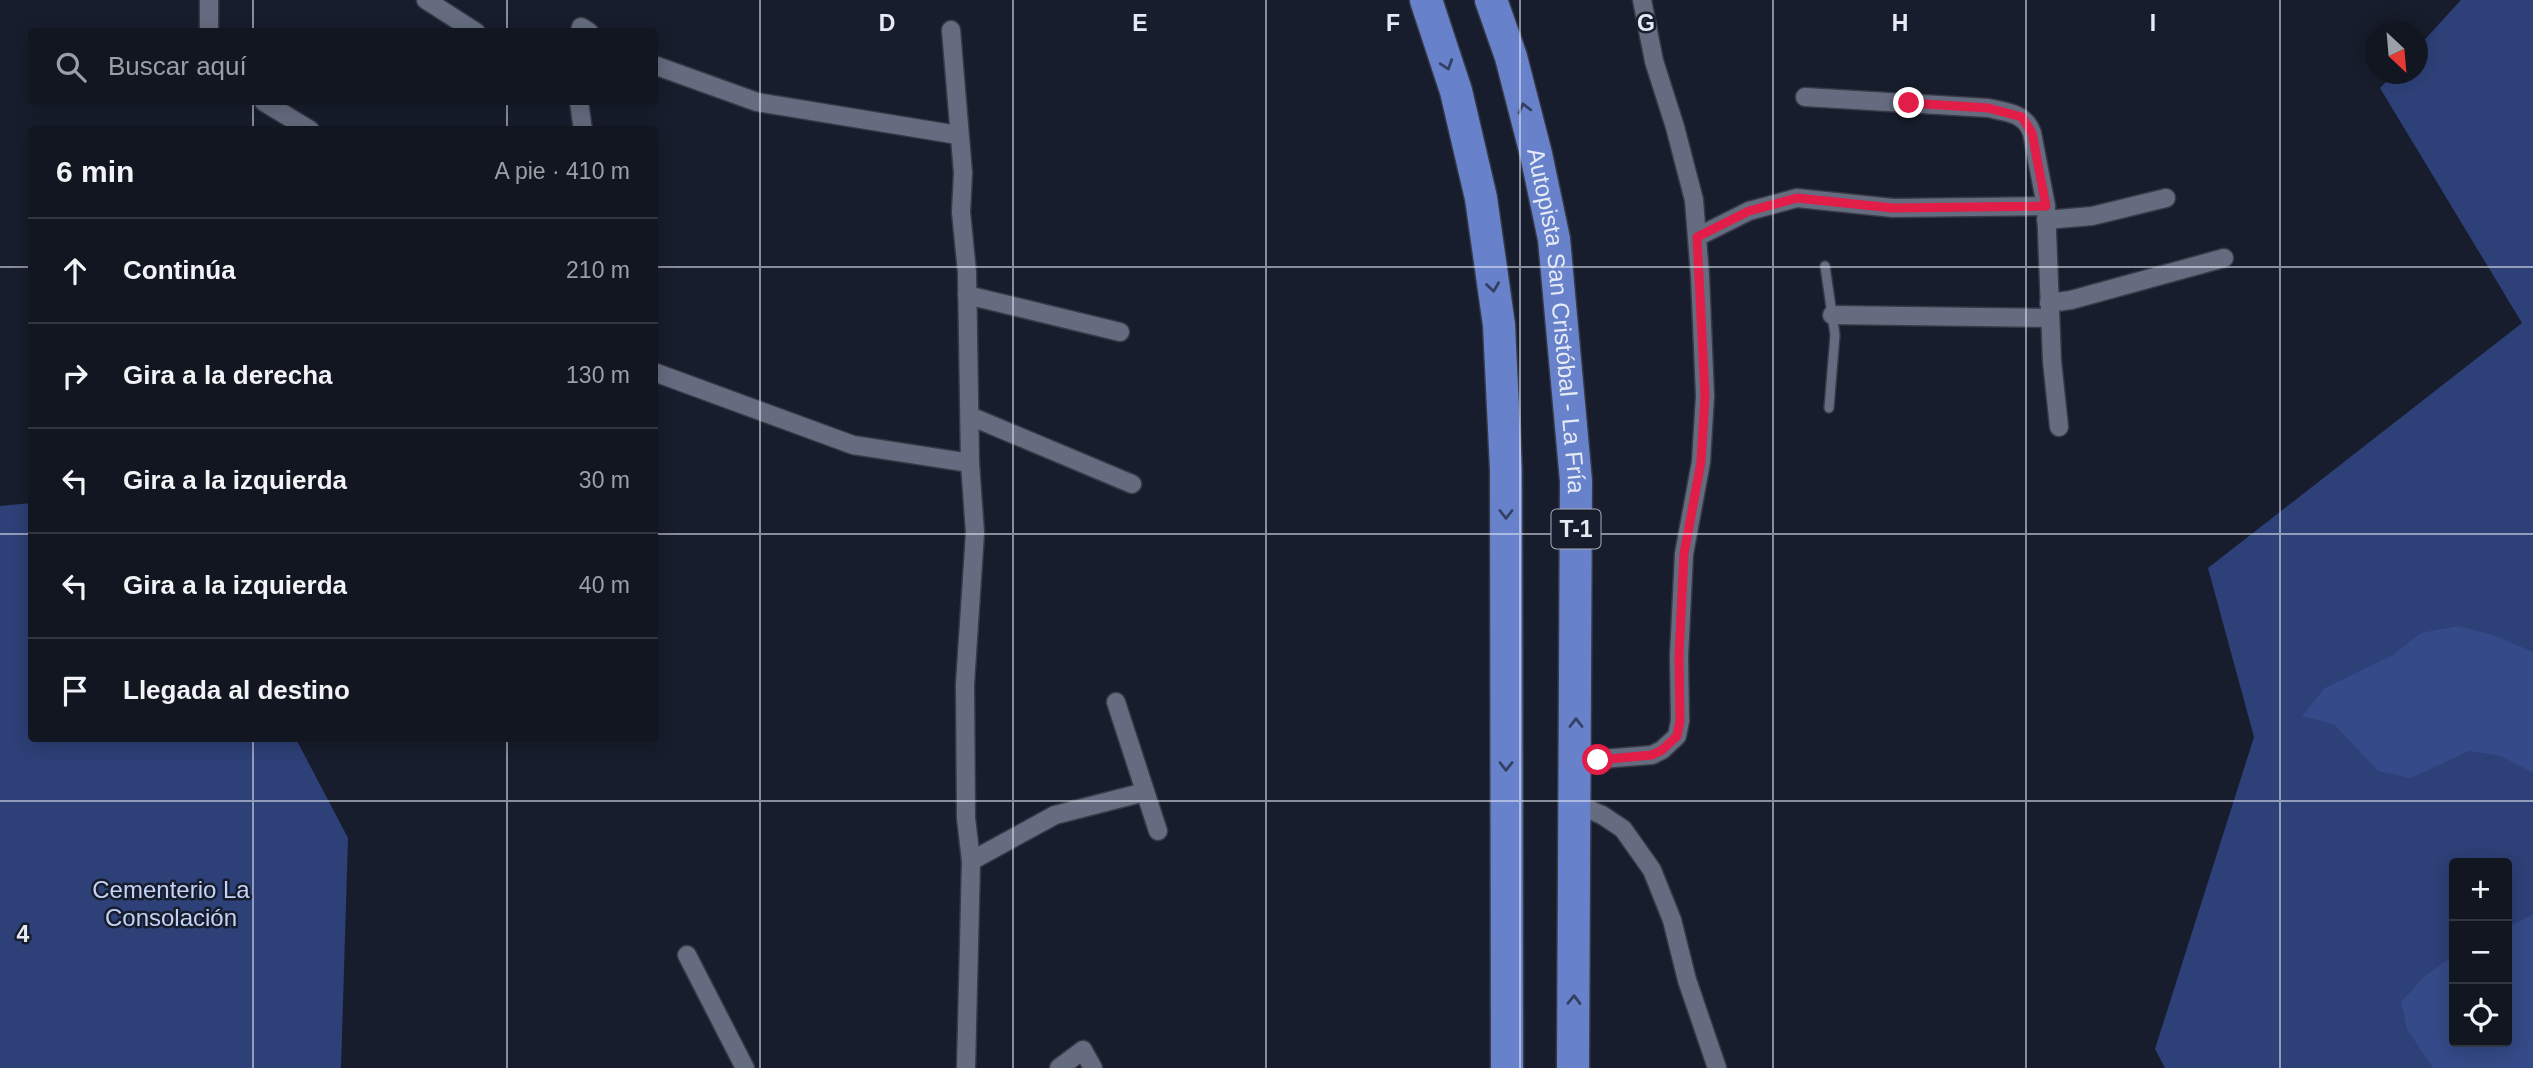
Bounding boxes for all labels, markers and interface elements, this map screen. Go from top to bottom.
text: D [879,10,895,36]
text: E [1132,10,1148,36]
text: F [1386,10,1400,36]
text: G [1637,10,1655,36]
text: H [1892,10,1908,36]
text: I [2150,10,2156,36]
north arrow [2365,21,2428,84]
search box [28,28,658,105]
icon: search [52,48,90,86]
text: Buscar aquí [108,51,247,81]
one-way arrow [1439,58,1454,70]
route end [1893,87,1924,118]
one-way arrow [1518,102,1532,114]
street label: Autopista San Cristóbal - La Fría [1522,145,1590,494]
text: 6 min [56,155,134,188]
text: A pie · 410 m [494,158,630,184]
icon: ahead [56,252,94,290]
text: Continúa [123,255,236,285]
text: 210 m [566,257,630,283]
one-way arrow [1486,281,1501,293]
icon: right [56,357,94,395]
text: Gira a la derecha [123,360,333,390]
text: 130 m [566,362,630,388]
icon: left [56,462,94,500]
text: Gira a la izquierda [123,465,347,495]
text: 30 m [579,467,630,493]
one-way arrow [1498,509,1514,520]
road number: T-1 [1552,509,1600,548]
icon: left [56,567,94,605]
text: Gira a la izquierda [123,570,347,600]
text: 40 m [579,572,630,598]
icon: arrive [56,672,94,710]
text: Llegada al destino [123,675,350,705]
one-way arrow [1568,718,1584,728]
route start [1582,744,1613,775]
one-way arrow [1498,761,1514,772]
map controls [2449,858,2512,1047]
button: + [2449,858,2512,921]
park label: Cementerio La Consolación [92,876,250,931]
text: 4 [17,921,30,947]
button: − [2449,921,2512,984]
button: locate [2449,984,2512,1047]
one-way arrow [1566,994,1582,1005]

